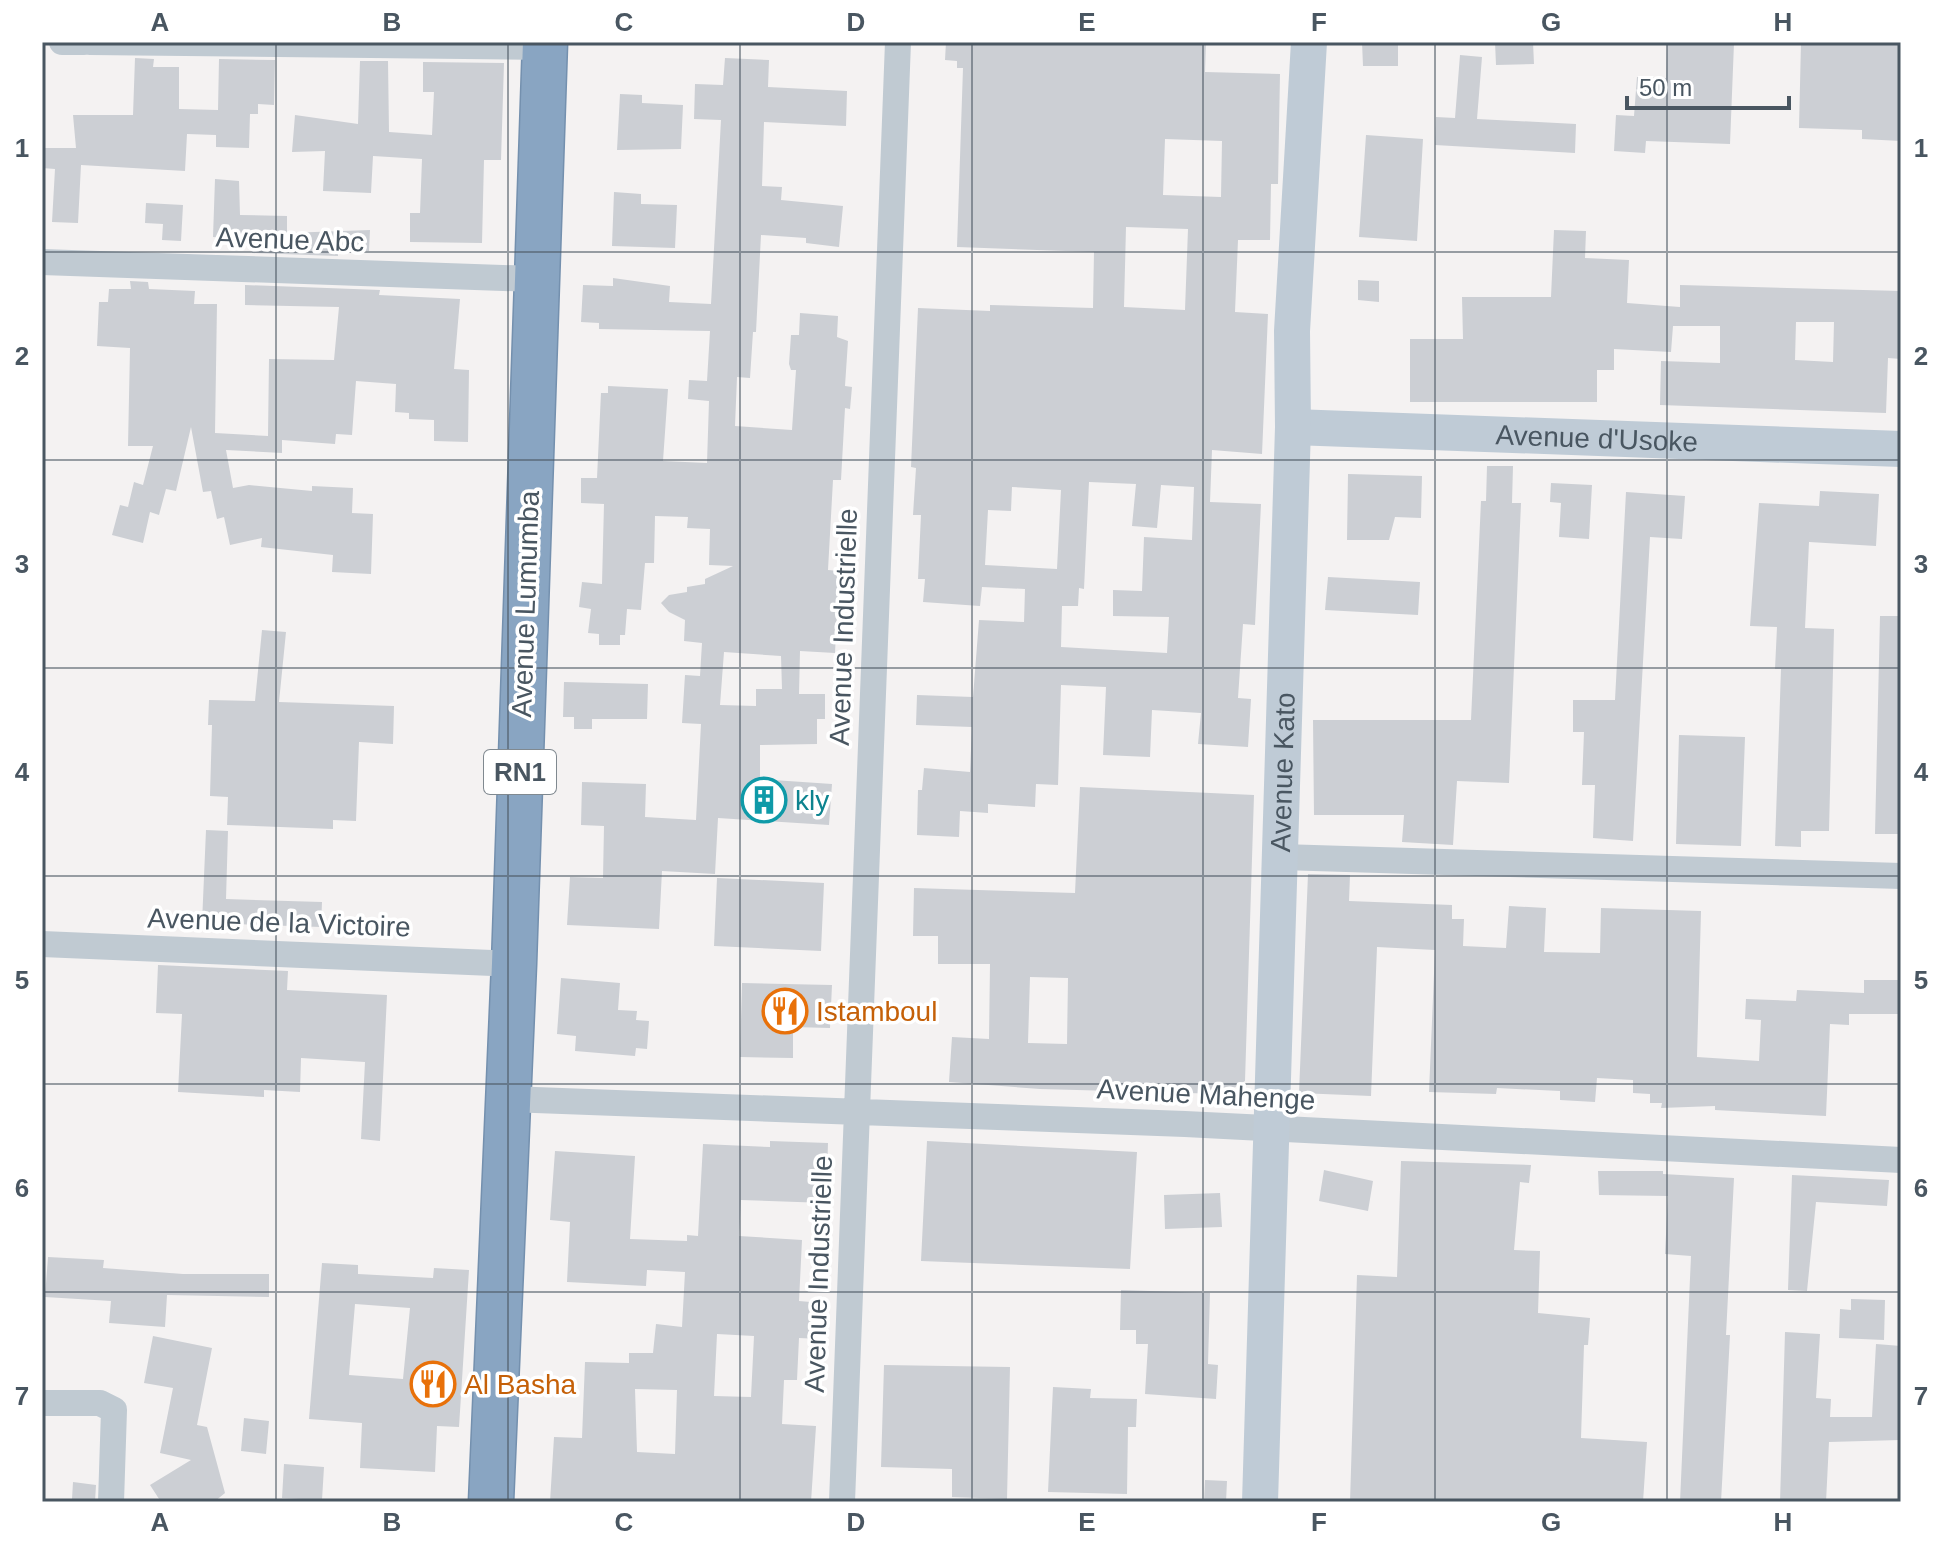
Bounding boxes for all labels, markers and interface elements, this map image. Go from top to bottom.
text: A [151,7,170,37]
text: B [383,7,401,37]
text: C [615,7,634,37]
text: D [847,7,865,37]
text: E [1078,7,1096,37]
text: F [1311,7,1327,37]
text: G [1541,7,1561,37]
text: H [1774,7,1792,37]
scale bar [1627,60,1789,110]
text: 50 m [1639,74,1692,101]
text: 1 [15,133,29,163]
text: 1 [1914,133,1928,163]
street label: Avenue Abc [215,221,365,258]
text: 2 [15,341,29,371]
text: 2 [1914,341,1928,371]
street label: Avenue d'Usoke [1495,419,1699,458]
street label: Avenue Lumumba [506,490,545,718]
street label: Avenue Industrielle [824,508,863,746]
text: 3 [15,549,29,579]
text: 3 [1914,549,1928,579]
street label: Avenue Kato [1265,692,1301,853]
road number: RN1 [484,750,556,794]
text: 4 [15,757,30,787]
text: 4 [1914,757,1929,787]
building icon: kly [740,776,788,824]
place label: kly [795,785,829,816]
street label: Avenue de la Victoire [147,902,411,943]
text: 5 [15,965,29,995]
text: 5 [1914,965,1928,995]
restaurant icon: Istamboul [761,987,809,1035]
place label: Istamboul [816,996,937,1027]
street label: Avenue Mahenge [1096,1073,1316,1116]
street label: Avenue Industrielle [799,1155,838,1393]
text: 6 [15,1173,29,1203]
text: 6 [1914,1173,1928,1203]
restaurant icon: Al Basha [409,1360,457,1408]
place label: Al Basha [464,1369,576,1400]
text: 7 [15,1381,29,1411]
text: 7 [1914,1381,1928,1411]
text: A [151,1507,170,1537]
text: B [383,1507,401,1537]
text: C [615,1507,634,1537]
text: D [847,1507,865,1537]
text: E [1078,1507,1096,1537]
text: F [1311,1507,1327,1537]
text: G [1541,1507,1561,1537]
text: H [1774,1507,1792,1537]

